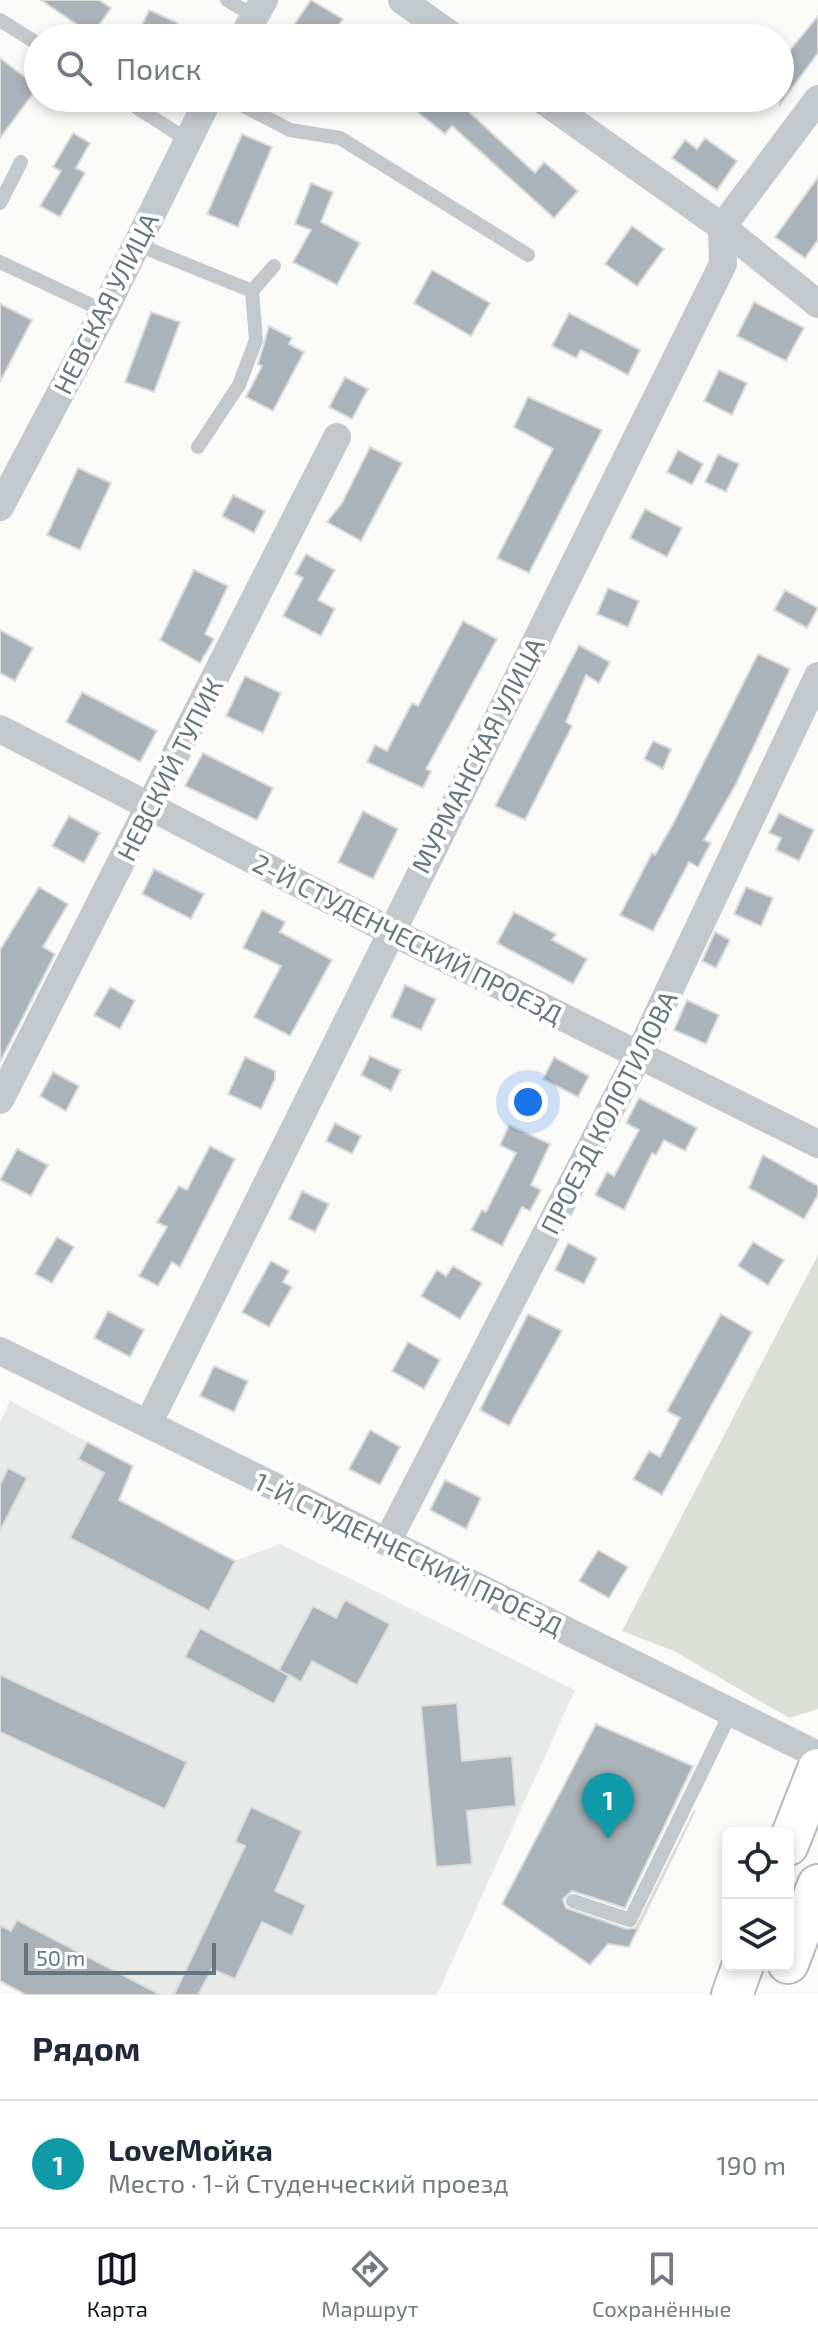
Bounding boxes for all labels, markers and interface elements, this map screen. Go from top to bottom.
search box [24,24,794,112]
icon: search [52,46,96,90]
text: Поиск [116,50,202,86]
street label: НЕВСКАЯ УЛИЦА [46,207,164,399]
street label: МУРМАНСКАЯ УЛИЦА [404,632,550,878]
street label: НЕВСКИЙ ТУПИК [110,672,228,866]
street label: 2-Й СТУДЕНЧЕСКИЙ ПРОЕЗД [248,846,568,1030]
street label: ПРОЕЗД КОЛОТИЛОВА [533,985,683,1239]
your location [508,1082,548,1122]
street label: 1-Й СТУДЕНЧЕСКИЙ ПРОЕЗД [250,1465,568,1641]
pin: 1 [582,1773,634,1839]
map controls [722,1827,794,1971]
button: locate [722,1827,794,1899]
button: layers [722,1899,794,1971]
scale bar [24,1939,216,1975]
text: 50 m [36,1944,85,1970]
text: Рядом [32,2027,140,2068]
text: LoveМойка [108,2131,273,2167]
text: 1 [52,2149,64,2180]
text: 190 m [717,2149,786,2180]
text: Место · 1-й Студенческий проезд [108,2167,508,2198]
tab: Карта [87,2247,148,2321]
tab: Маршрут [321,2247,418,2321]
tab: Сохранённые [592,2247,731,2321]

